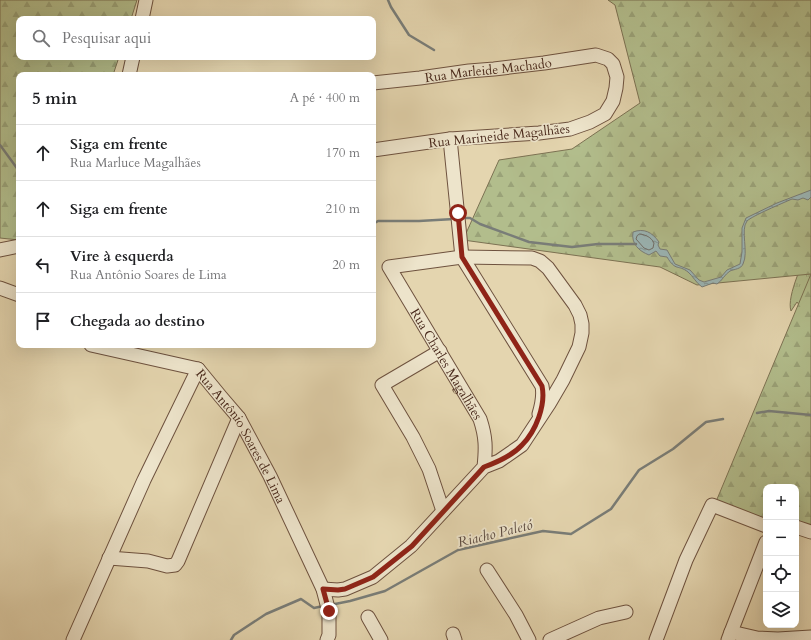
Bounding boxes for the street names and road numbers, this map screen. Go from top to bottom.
street label: Rua Marleide Machado [424,54,553,87]
street label: Rua Marineide Magalhães [428,120,571,152]
street label: Rua Charles Magalhães [406,305,486,423]
street label: Rua Antônio Soares de Lima [192,365,290,507]

